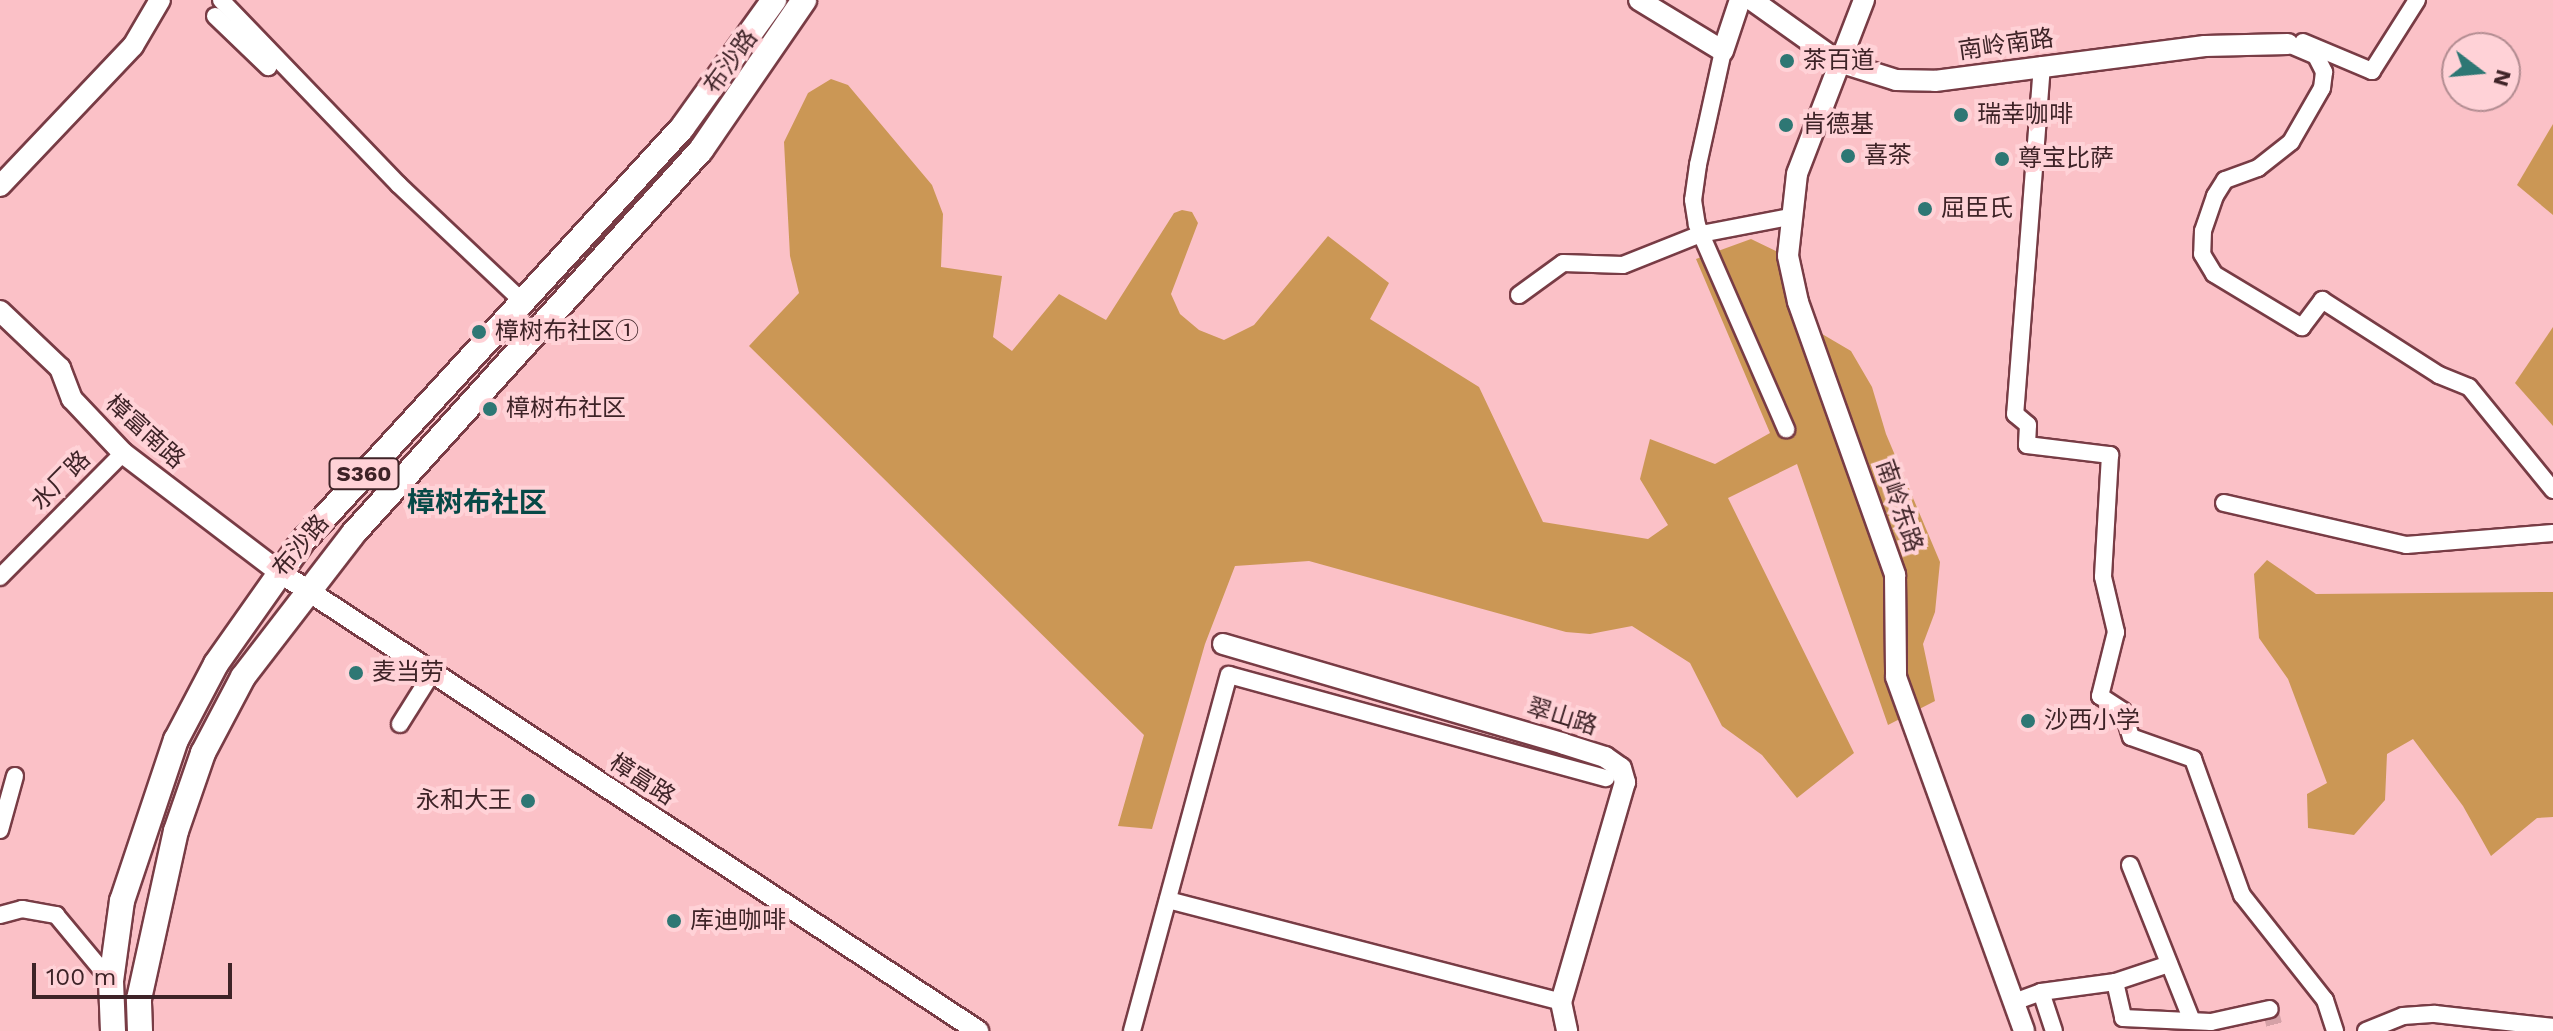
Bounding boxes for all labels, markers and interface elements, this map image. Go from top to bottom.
street label: 布沙路 [698,24,764,100]
street label: 南岭南路 [1956,24,2056,66]
north arrow [2441,32,2521,112]
place label: 茶百道 [1803,47,1875,75]
marker: 茶百道 [1778,52,1796,70]
text: N [2488,67,2517,89]
place label: 瑞幸咖啡 [1977,101,2073,129]
marker: 瑞幸咖啡 [1952,106,1970,124]
place label: 肯德基 [1802,111,1874,139]
marker: 肯德基 [1777,116,1795,134]
place label: 喜茶 [1864,142,1912,170]
place label: 尊宝比萨 [2018,145,2114,173]
marker: 喜茶 [1839,147,1857,165]
marker: 尊宝比萨 [1993,150,2011,168]
place label: 屈臣氏 [1941,195,2013,223]
marker: 屈臣氏 [1916,200,1934,218]
place label: 樟树布社区① [495,318,639,346]
marker: 樟树布社区① [470,323,488,341]
street label: 樟富南路 [100,389,190,475]
place label: 樟树布社区 [506,395,626,423]
marker: 樟树布社区 [481,400,499,418]
street label: 水厂路 [25,445,97,517]
road number: S360 [328,456,400,492]
street label: 南岭东路 [1870,456,1928,556]
district label: 樟树布社区 [407,486,547,520]
street label: 布沙路 [267,509,335,583]
place label: 麦当劳 [372,659,444,687]
marker: 麦当劳 [347,664,365,682]
street label: 翠山路 [1523,693,1601,741]
place label: 沙西小学 [2044,707,2140,735]
marker: 沙西小学 [2019,712,2037,730]
street label: 樟富路 [604,748,680,812]
place label: 永和大王 [416,787,512,815]
marker: 永和大王 [519,792,537,810]
place label: 库迪咖啡 [690,907,786,935]
marker: 库迪咖啡 [665,912,683,930]
scale bar [36,947,236,997]
text: 100 m [46,963,116,991]

